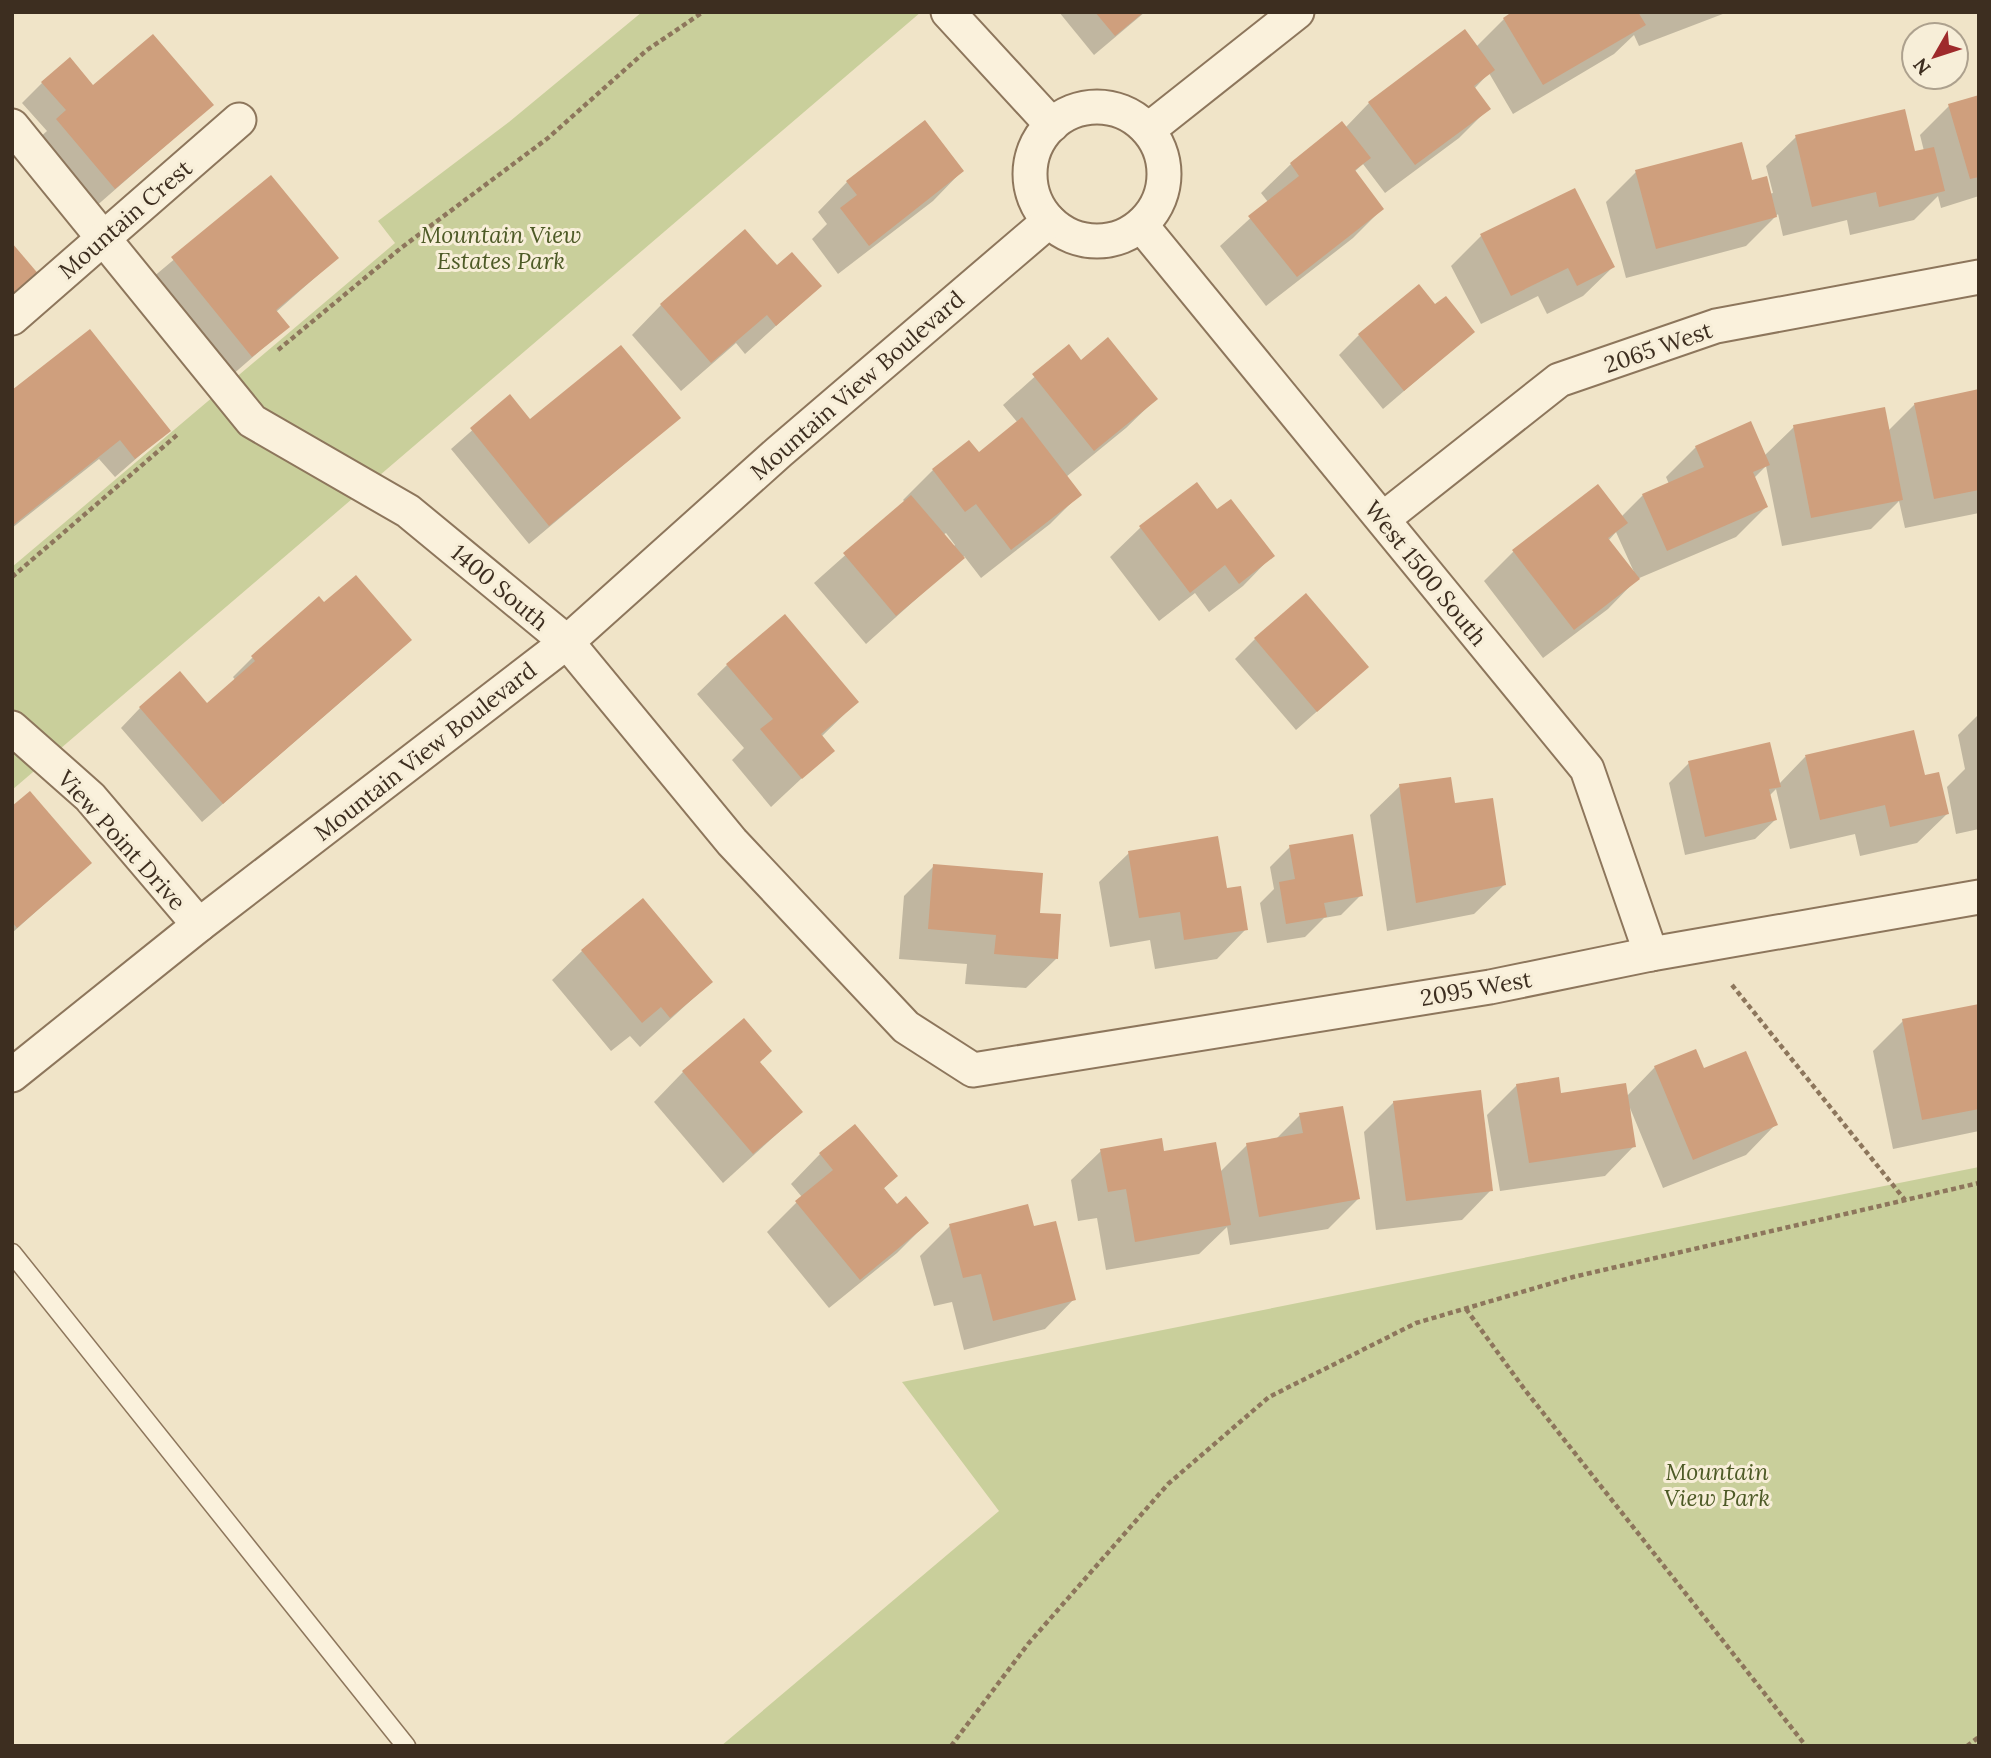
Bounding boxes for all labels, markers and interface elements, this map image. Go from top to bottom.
north arrow [1900,21,1970,91]
text: N [1908,53,1936,80]
street label: Mountain Crest [52,153,198,285]
park label: Mountain View Estates Park [420,220,582,275]
street label: Mountain View Boulevard [744,284,970,486]
street label: 2065 West [1600,315,1716,379]
street label: West 1500 South [1359,495,1494,652]
street label: 1400 South [445,538,555,636]
street label: Mountain View Boulevard [308,655,542,847]
street label: View Point Drive [51,763,192,916]
street label: 2095 West [1418,964,1534,1012]
park label: Mountain View Park [1664,1457,1770,1512]

